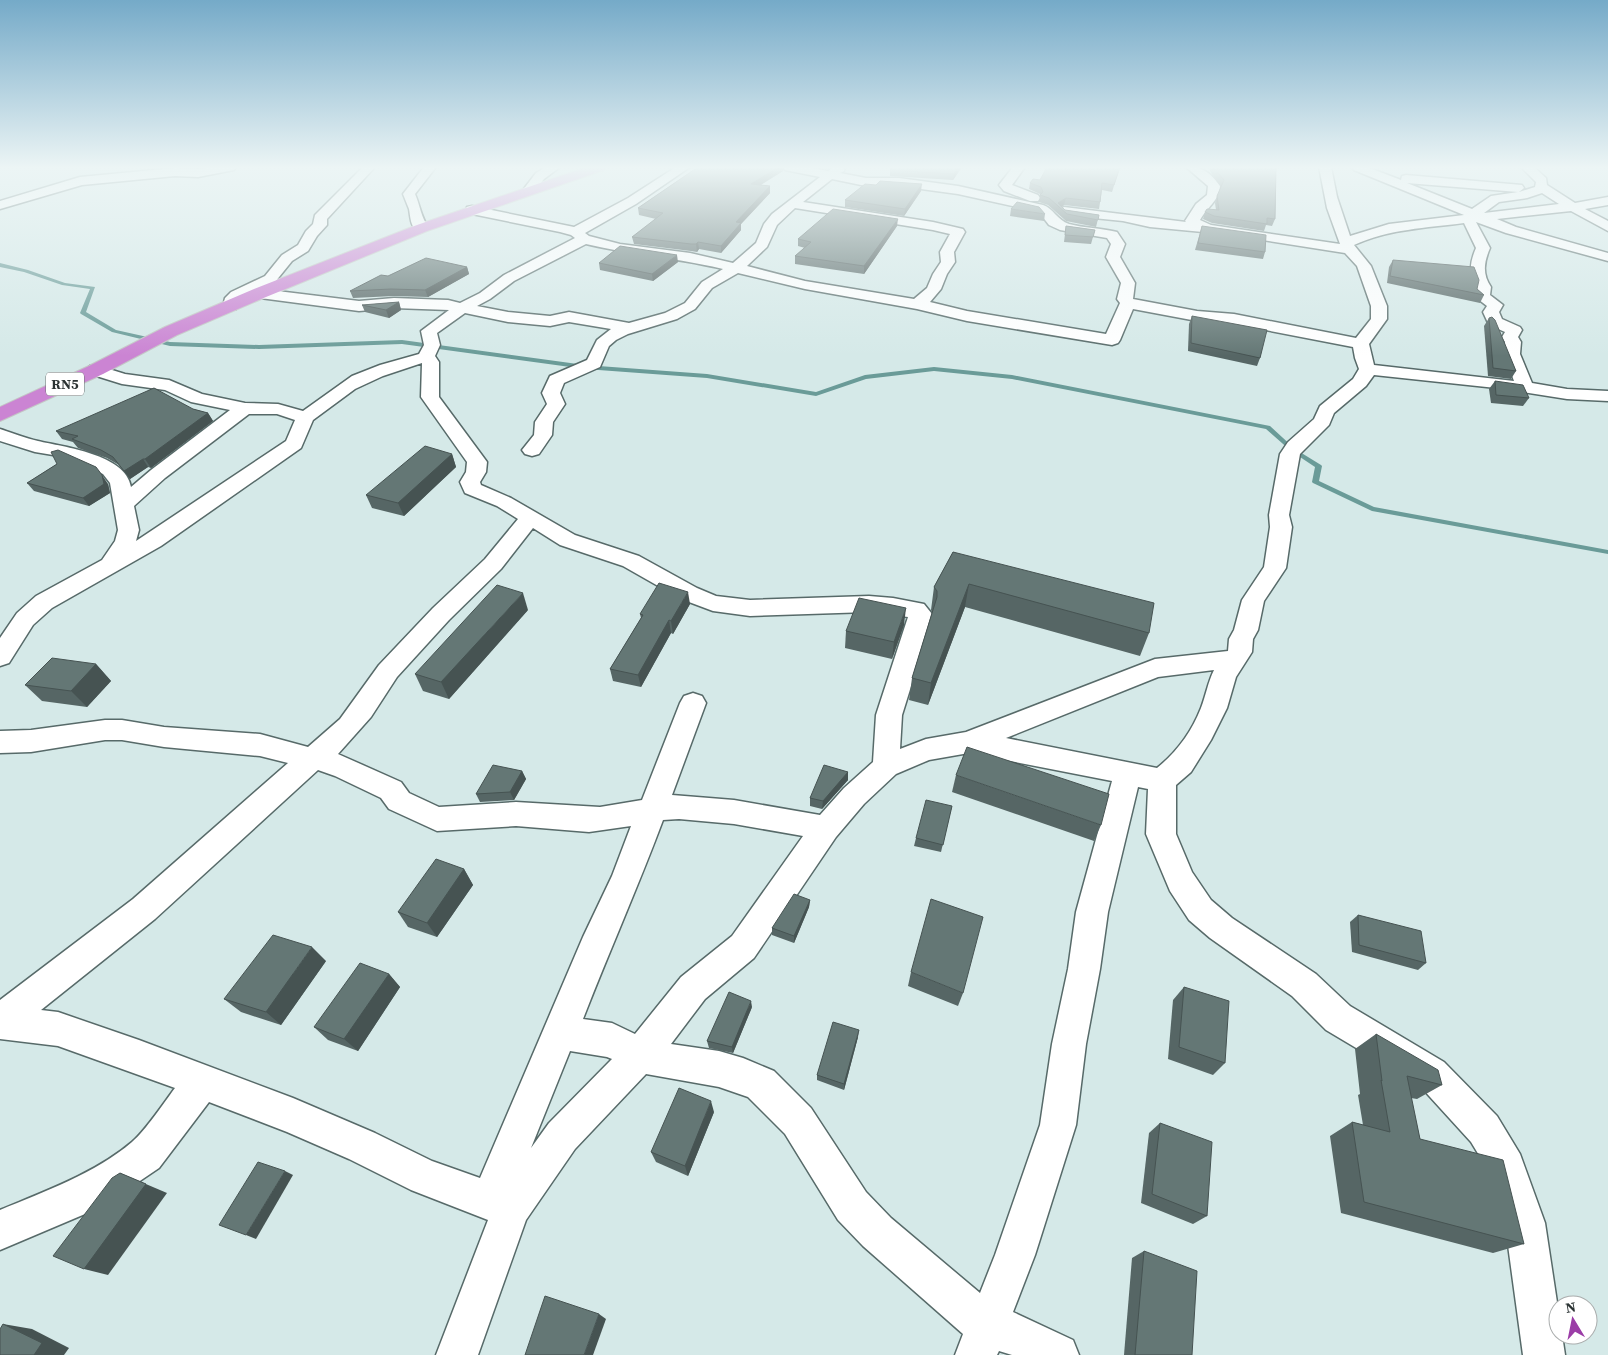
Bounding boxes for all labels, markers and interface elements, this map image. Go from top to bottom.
road number: RN5 [46,372,84,396]
north arrow [1548,1295,1598,1345]
text: N [1564,1296,1578,1318]

